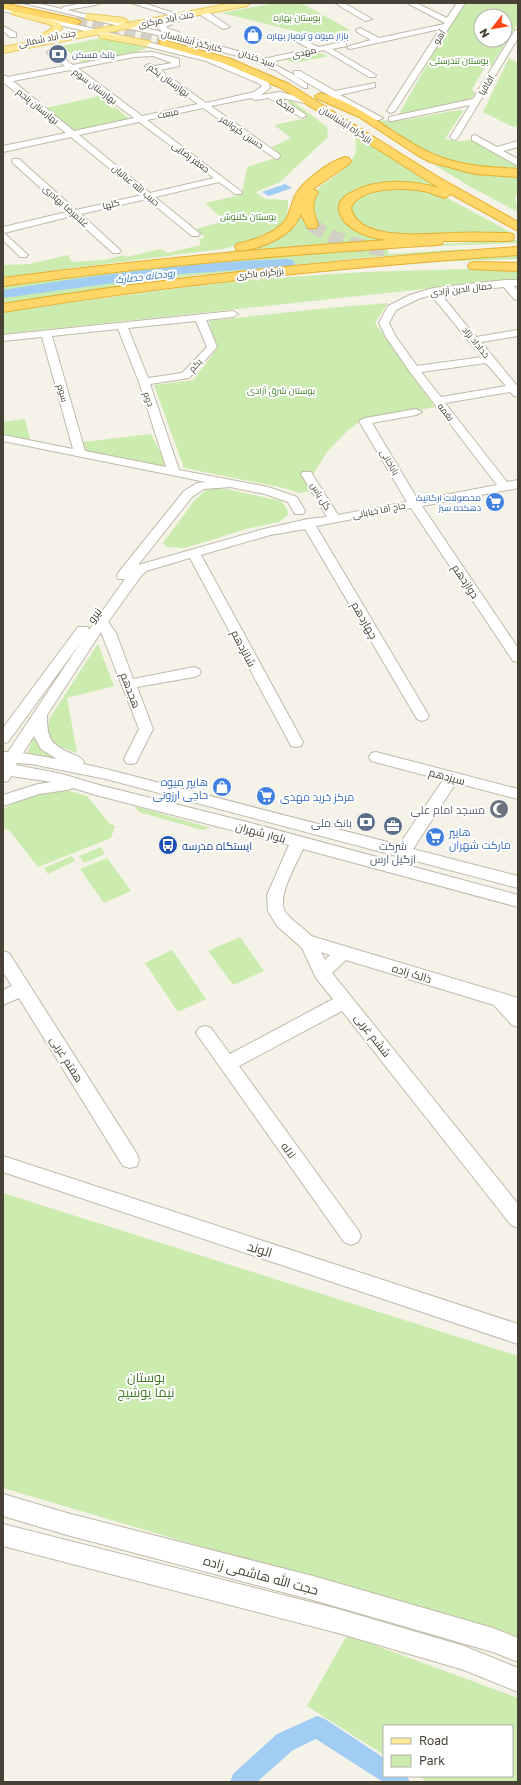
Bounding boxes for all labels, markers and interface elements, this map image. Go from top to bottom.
street label: جنت آباد مرکزی [137,8,195,30]
north arrow [473,8,513,48]
park label: بوستان بهاره [273,12,321,23]
shop icon: بازار میوه و تره‌بار بهاره [242,24,264,46]
text: N [476,26,492,40]
street label: جنت آباد شمالی [18,27,76,49]
street label: آهو [430,27,448,46]
street label: کنارگذر آبشناسان [160,28,224,54]
place label: بازار میوه و تره‌بار بهاره [267,30,348,41]
bank icon: بانک مسکن [47,43,69,65]
street label: مهدی [291,44,317,60]
street label: سید خندان [237,47,277,69]
place label: بانک مسکن [72,49,115,60]
park label: بوستان تندرستی [430,55,488,66]
street label: بهارستان یکم [146,61,192,100]
street label: بهارستان سوم [70,66,119,107]
street label: اقاقیا [476,73,496,97]
street label: بهارستان پنجم [14,86,61,127]
street label: میخک [274,95,298,116]
street label: بزرگراه آبشناسان [318,103,374,145]
street label: مبعث [156,105,180,121]
street label: حسین کیوانفر [217,112,266,151]
street label: جعفر رضایی [170,139,212,175]
street label: حبیب الله عبائیان [110,162,162,208]
street label: غلامرضا بهادری [41,183,91,229]
street label: گلها [101,197,121,211]
park label: بوستان گلنوش [220,211,276,222]
street label: بزرگراه باکری [236,265,284,281]
water label: رودخانه حصارک [115,266,177,287]
street label: جمال الدین آزادی [429,280,493,299]
street label: خداداد نژاد [460,324,492,360]
street label: یکم [186,356,205,375]
street label: سوم [54,383,71,404]
park label: بوستان شرق آزادی [247,385,315,397]
street label: دوم [140,390,157,408]
street label: نغمه [436,401,456,423]
street label: باباخانی [378,447,402,477]
street label: گل یاس [308,480,334,512]
supermarket icon: محصولات ارگانیک دهکده سبز [484,491,506,513]
place label: محصولات ارگانیک دهکده سبز [416,492,481,513]
street label: حاج آقا خیابانی [352,499,407,521]
street label: دوازدهم [448,561,482,602]
street label: چهاردهم [347,599,381,642]
street label: نیرو [84,605,105,626]
street label: شانزدهم [227,627,259,670]
street label: هجدهم [116,670,144,710]
street label: سیزدهم [427,765,467,789]
place label: هایپر میوه حاجی ارزونی [153,775,208,802]
shop icon: هایپر میوه حاجی ارزونی [211,776,233,798]
supermarket icon: مرکز خرید مهدی [255,785,277,807]
place label: مرکز خرید مهدی [280,790,354,804]
mosque icon: مسجد امام علی [488,798,510,820]
place label: مسجد امام علی [411,803,485,818]
bank icon: بانک ملی [355,811,377,833]
office icon: شرکت ازگیل ارس [382,815,404,837]
place label: بانک ملی [311,816,352,830]
street label: بلوار شهران [234,819,287,846]
place label: هایپر مارکت شهران [448,825,511,852]
supermarket icon: هایپر مارکت شهران [424,826,446,848]
bus stop icon: ایستگاه مدرسه [157,834,179,856]
place label: ایستگاه مدرسه [182,839,252,853]
place label: شرکت ازگیل ارس [370,839,416,866]
street label: ذالک زاده [390,961,433,986]
street label: ششم غربی [351,1011,394,1060]
street label: هفتم غربی [46,1034,86,1085]
street label: لاله [279,1140,299,1160]
street label: الوند [246,1238,274,1260]
park label: بوستان نیما یوشیج [118,1369,174,1401]
street label: حجت الله هاشمی زاده [202,1552,320,1598]
legend [383,1725,513,1777]
text: Road [419,1733,448,1748]
text: Park [419,1753,445,1768]

